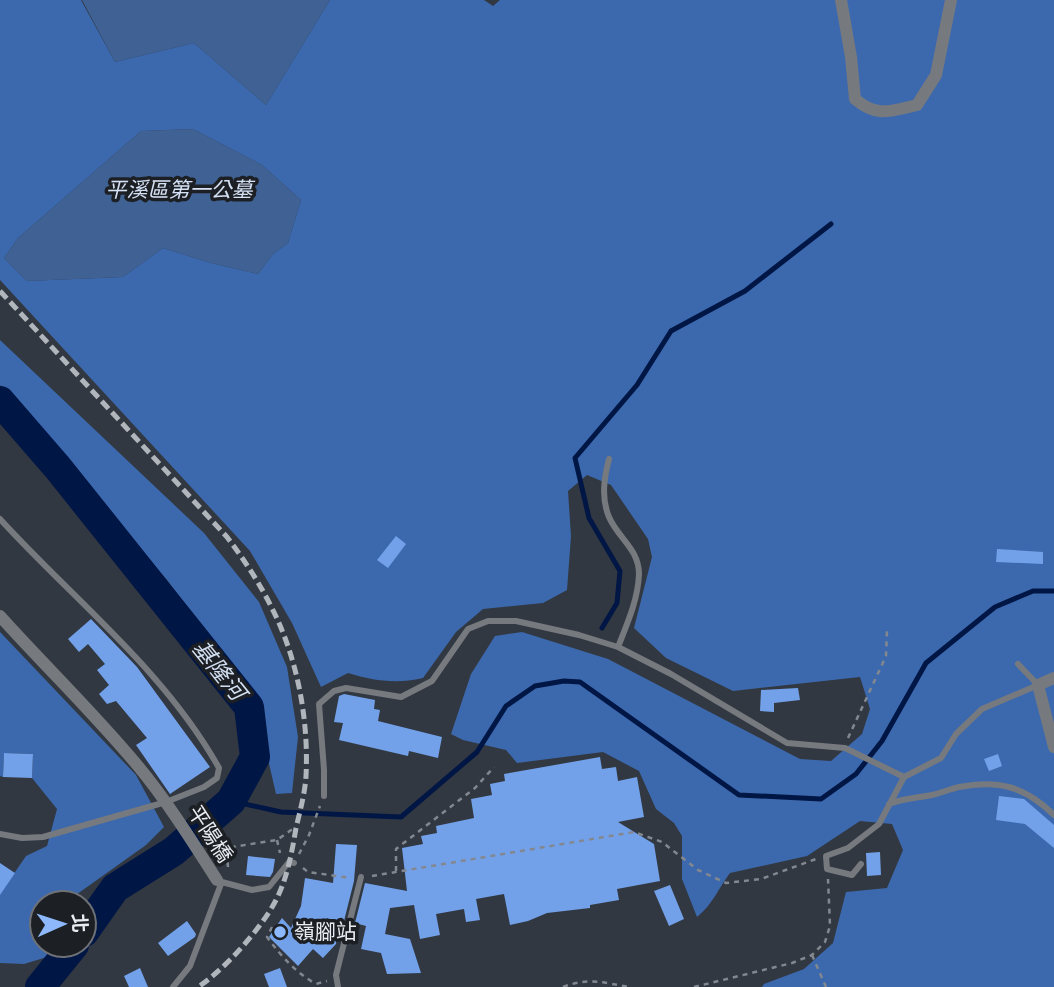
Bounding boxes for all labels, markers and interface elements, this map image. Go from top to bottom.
park label: 平溪區第一公墓 [106,172,255,203]
water label: 基隆河 [186,631,258,709]
street label: 平陽橋 [182,798,242,867]
north arrow [28,889,98,959]
text: 北 [66,913,95,933]
place label: 嶺腳站 [294,914,357,945]
marker: 嶺腳站 [272,924,288,940]

